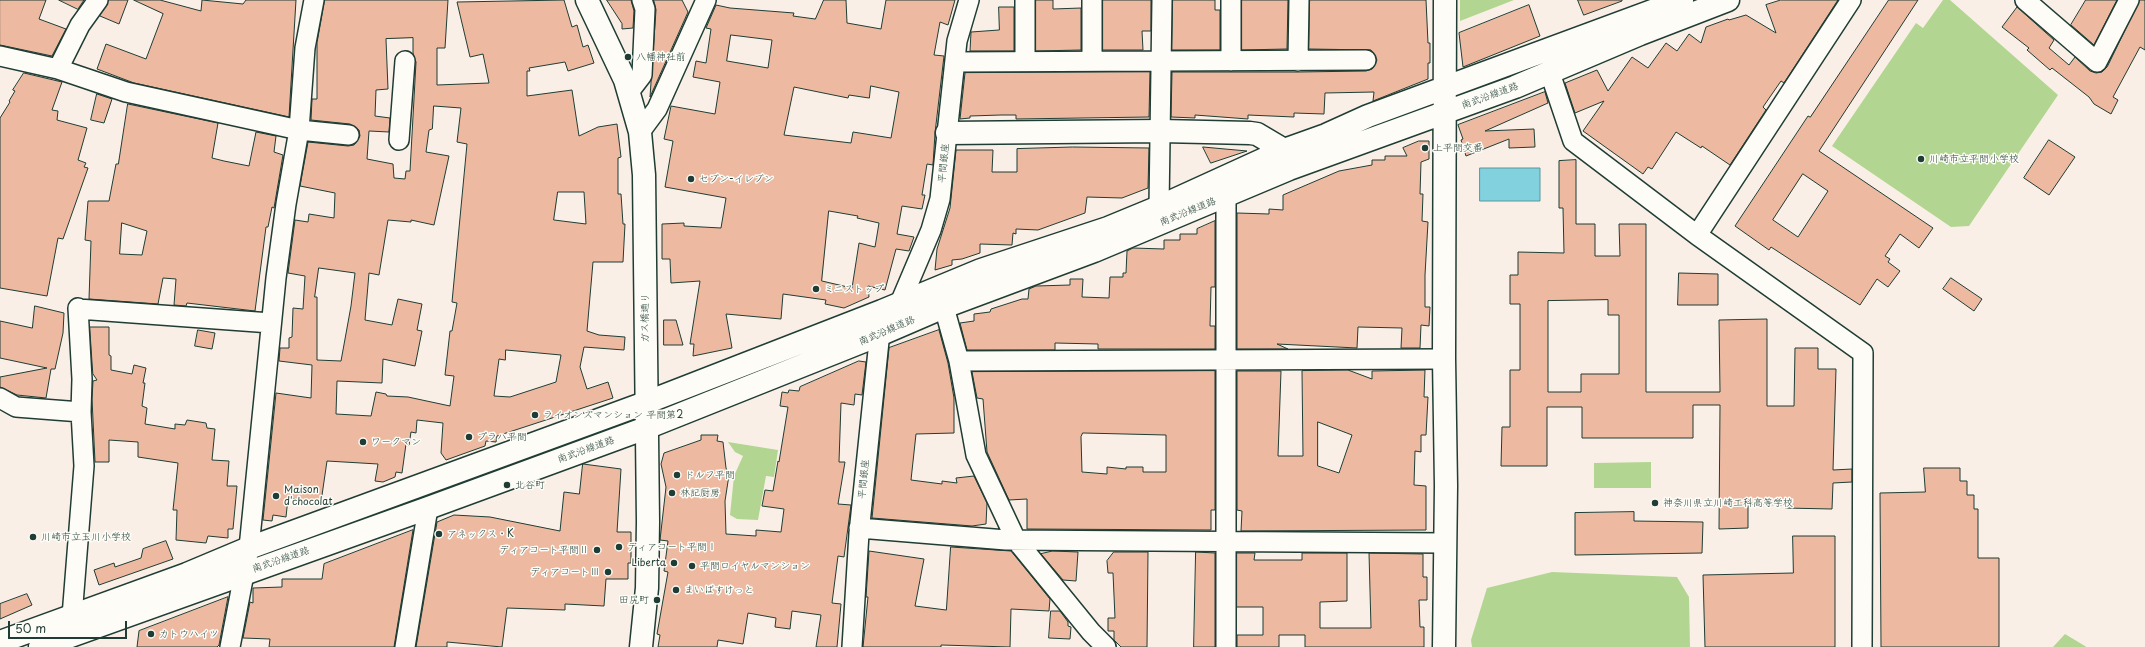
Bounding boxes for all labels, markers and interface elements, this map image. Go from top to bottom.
place label: 八幡神社前 [636,51,686,63]
marker: 八幡神社前 [623,52,633,62]
street label: 南武沿線道路 [1460,80,1520,112]
street label: 平間銀座 [936,142,952,184]
place label: 上平間交番 [1433,142,1483,154]
marker: 上平間交番 [1420,143,1430,153]
place label: 川崎市立平間小学校 [1929,153,2019,165]
marker: 川崎市立平間小学校 [1916,154,1926,164]
place label: セブン-イレブン [699,173,774,185]
marker: セブン-イレブン [686,174,696,184]
street label: 南武沿線道路 [1158,195,1218,229]
place label: ミニストップ [824,283,884,295]
marker: ミニストップ [811,284,821,294]
street label: ガス橋通り [639,293,651,343]
street label: 南武沿線道路 [857,314,917,348]
place label: ライオンズマンション 平間第2 [543,409,683,421]
marker: ライオンズマンション 平間第2 [530,410,540,420]
place label: プラハ平間 [477,431,527,443]
marker: プラハ平間 [464,432,474,442]
street label: 南武沿線道路 [556,434,616,466]
place label: ワークマン [371,436,421,448]
marker: ワークマン [358,437,368,447]
street label: 平間銀座 [856,458,872,500]
place label: ドルフ平間 [685,469,735,481]
marker: ドルフ平間 [672,470,682,480]
place label: 北谷町 [515,479,545,491]
marker: 北谷町 [502,480,512,490]
place label: Maison d'chocolat [284,484,332,508]
place label: 林記厨房 [680,487,720,499]
marker: 林記厨房 [667,488,677,498]
marker: Maison d'chocolat [271,491,281,501]
place label: 神奈川県立川崎工科高等学校 [1663,497,1793,509]
marker: 神奈川県立川崎工科高等学校 [1650,498,1660,508]
place label: アネックス・K [447,528,514,540]
marker: アネックス・K [434,529,444,539]
place label: 川崎市立玉川小学校 [41,531,131,543]
marker: 川崎市立玉川小学校 [28,532,38,542]
place label: ディアコート平間Ⅰ [627,541,717,553]
marker: ディアコート平間Ⅰ [614,542,624,552]
place label: ディアコート平間Ⅱ [499,544,589,556]
street label: 南武沿線道路 [251,545,311,575]
marker: ディアコート平間Ⅱ [592,545,602,555]
place label: Liberta [631,557,666,569]
marker: Liberta [669,558,679,568]
place label: 平間ロイヤルマンション [700,560,810,572]
marker: 平間ロイヤルマンション [687,561,697,571]
place label: ディアコートⅢ [530,566,600,578]
marker: ディアコートⅢ [603,567,613,577]
place label: まいばすけっと [684,584,754,596]
marker: まいばすけっと [671,585,681,595]
place label: 田尻町 [619,594,649,606]
marker: 田尻町 [652,595,662,605]
scale bar [10,613,129,639]
text: 50 m [15,619,46,637]
place label: カトウハイツ [159,628,219,640]
marker: カトウハイツ [146,629,156,639]

